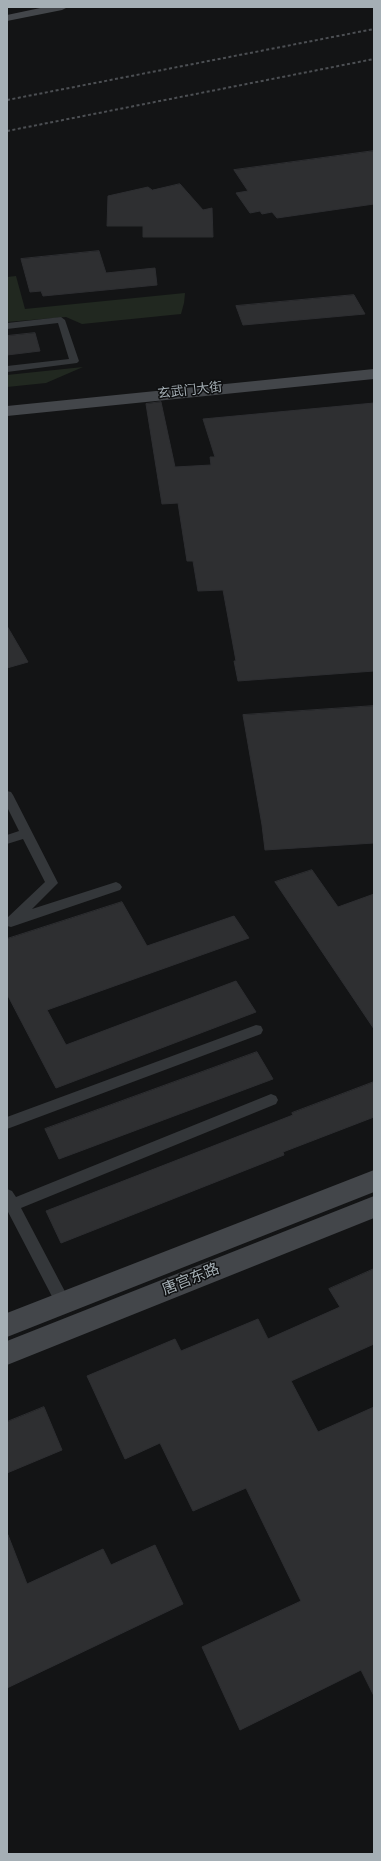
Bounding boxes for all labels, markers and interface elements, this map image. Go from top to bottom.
street label: 玄武门大街 [157,380,223,402]
street label: 唐宫东路 [160,1260,222,1300]

